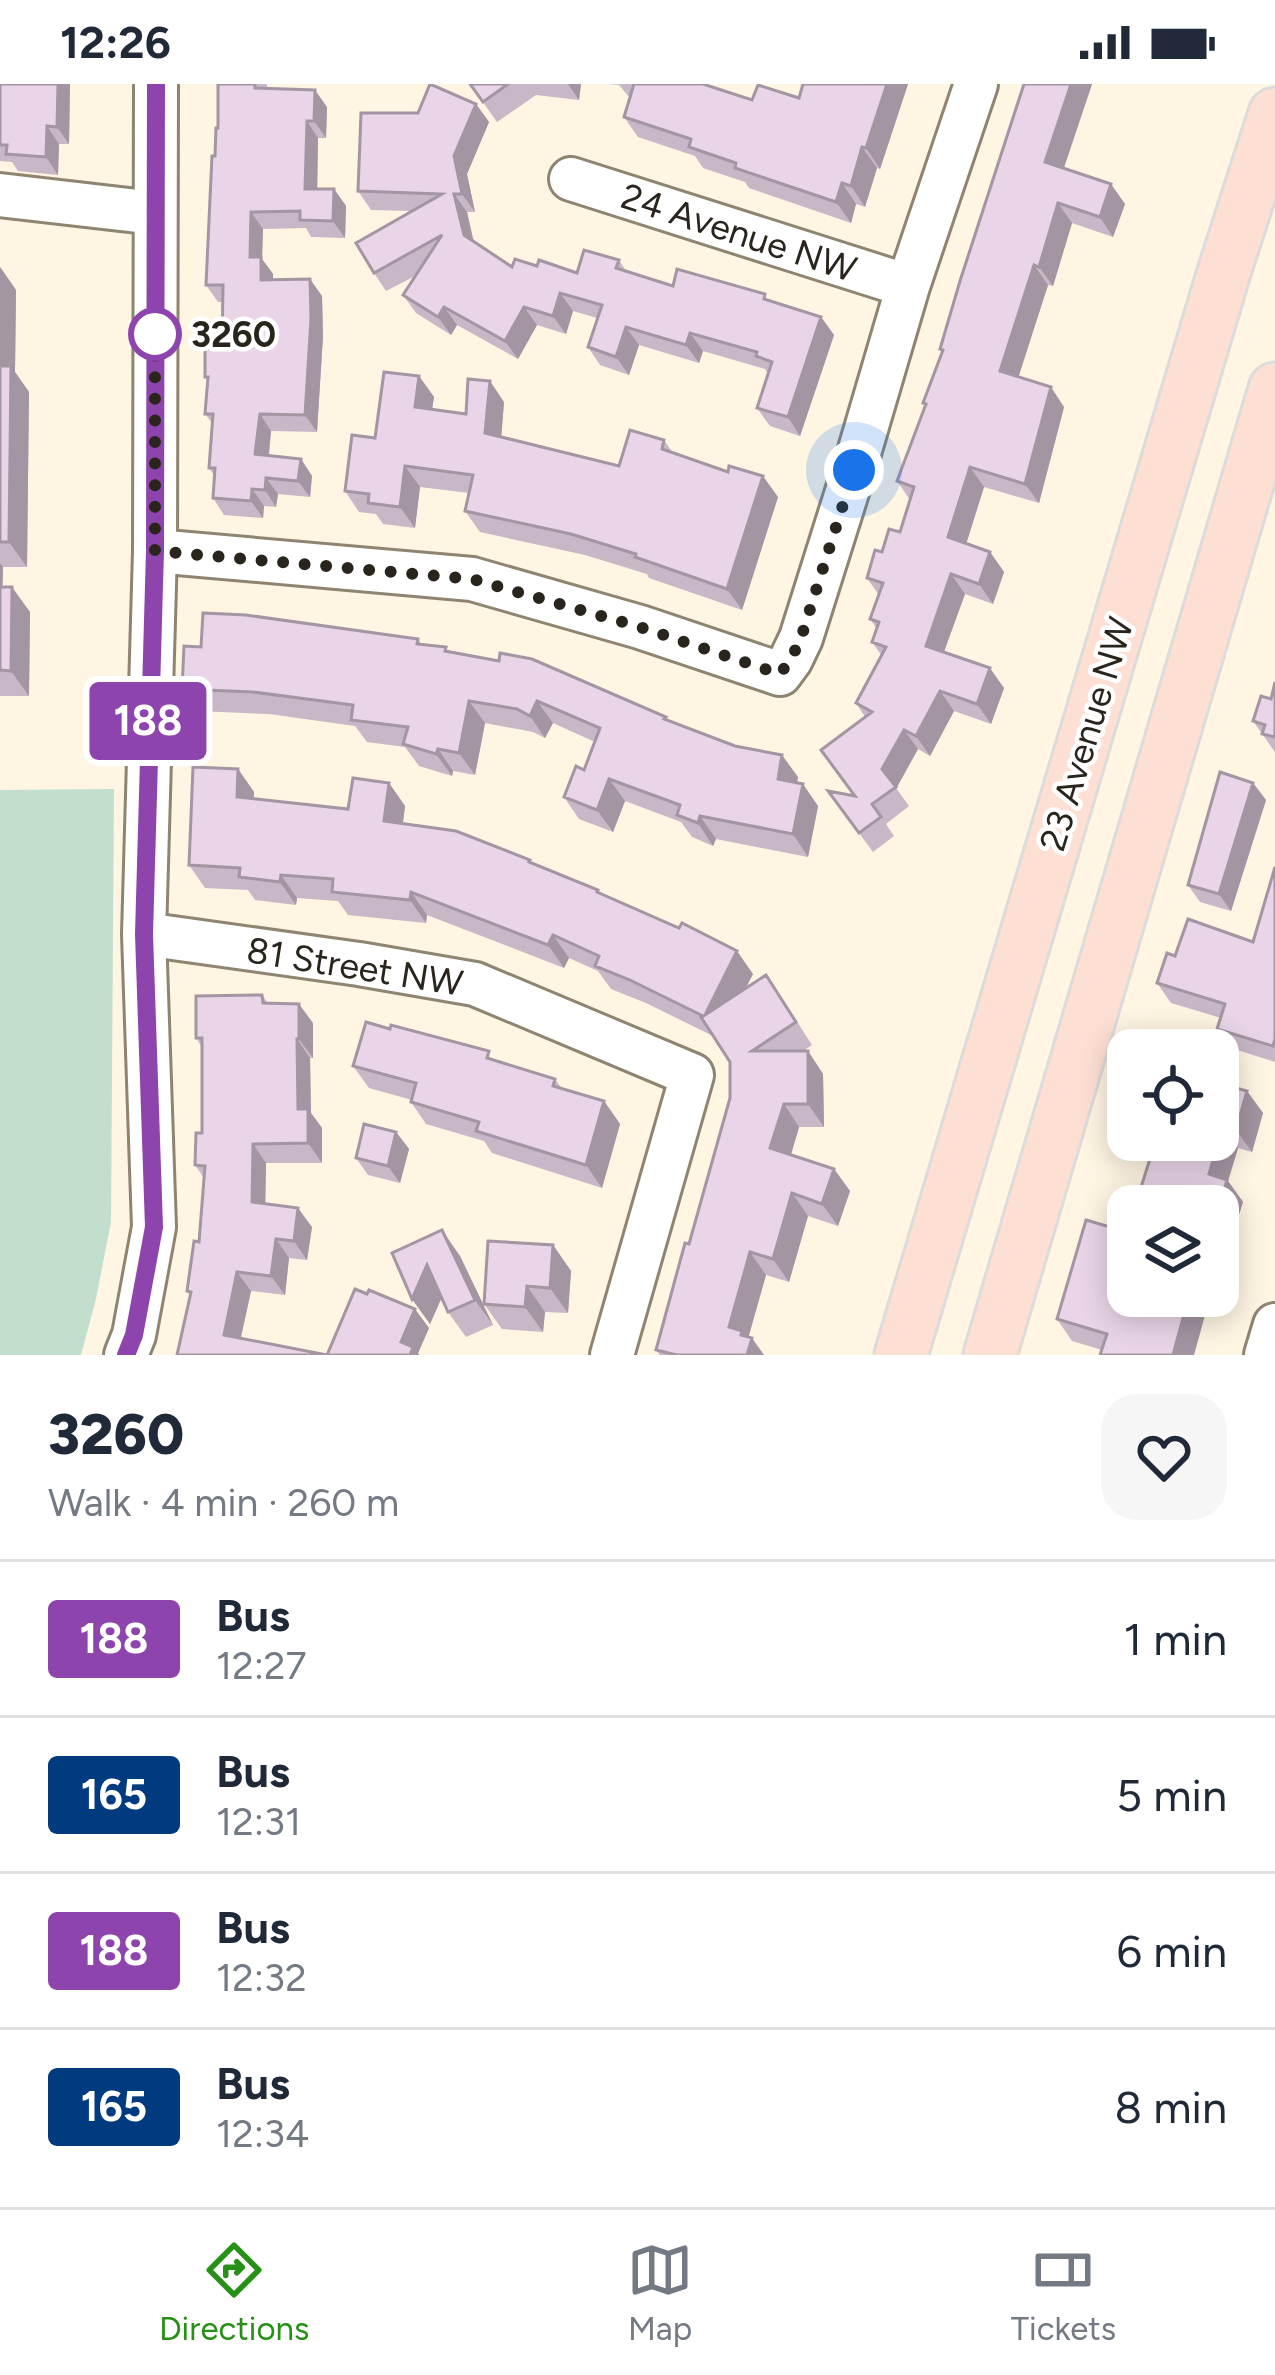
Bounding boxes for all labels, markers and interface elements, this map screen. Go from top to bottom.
text: 12:26 [60,15,171,69]
street label: 24 Avenue NW [616,174,862,291]
marker: 3260 [130,309,180,359]
place label: 3260 [191,313,276,356]
your location [824,440,884,500]
street label: 23 Avenue NW [1031,612,1142,856]
line badge: 188 [79,682,217,760]
text: 188 [113,695,183,746]
street label: 81 Street NW [244,928,466,1005]
map controls [1107,1029,1239,1317]
button: locate [1107,1029,1239,1161]
button: layers [1107,1185,1239,1317]
button: heart [1101,1394,1227,1520]
text: 3260 [48,1400,184,1468]
text: Walk · 4 min · 260 m [48,1479,399,1526]
text: Bus [216,1588,290,1642]
text: 1 min [1123,1612,1227,1666]
text: 188 [79,1613,149,1664]
text: 12:27 [216,1642,307,1689]
text: Bus [216,1744,290,1798]
text: 5 min [1116,1768,1227,1822]
text: 165 [81,1769,147,1820]
text: 12:31 [216,1798,301,1845]
text: Bus [216,1900,290,1954]
text: 6 min [1117,1924,1227,1978]
text: 188 [79,1925,149,1976]
text: 12:32 [216,1954,307,2001]
text: Bus [216,2056,290,2110]
text: 8 min [1114,2080,1227,2134]
text: 165 [81,2081,147,2132]
text: 12:34 [216,2110,309,2157]
tab: Directions [159,2237,309,2348]
tab: Map [627,2237,693,2348]
tab: Tickets [1011,2237,1116,2348]

